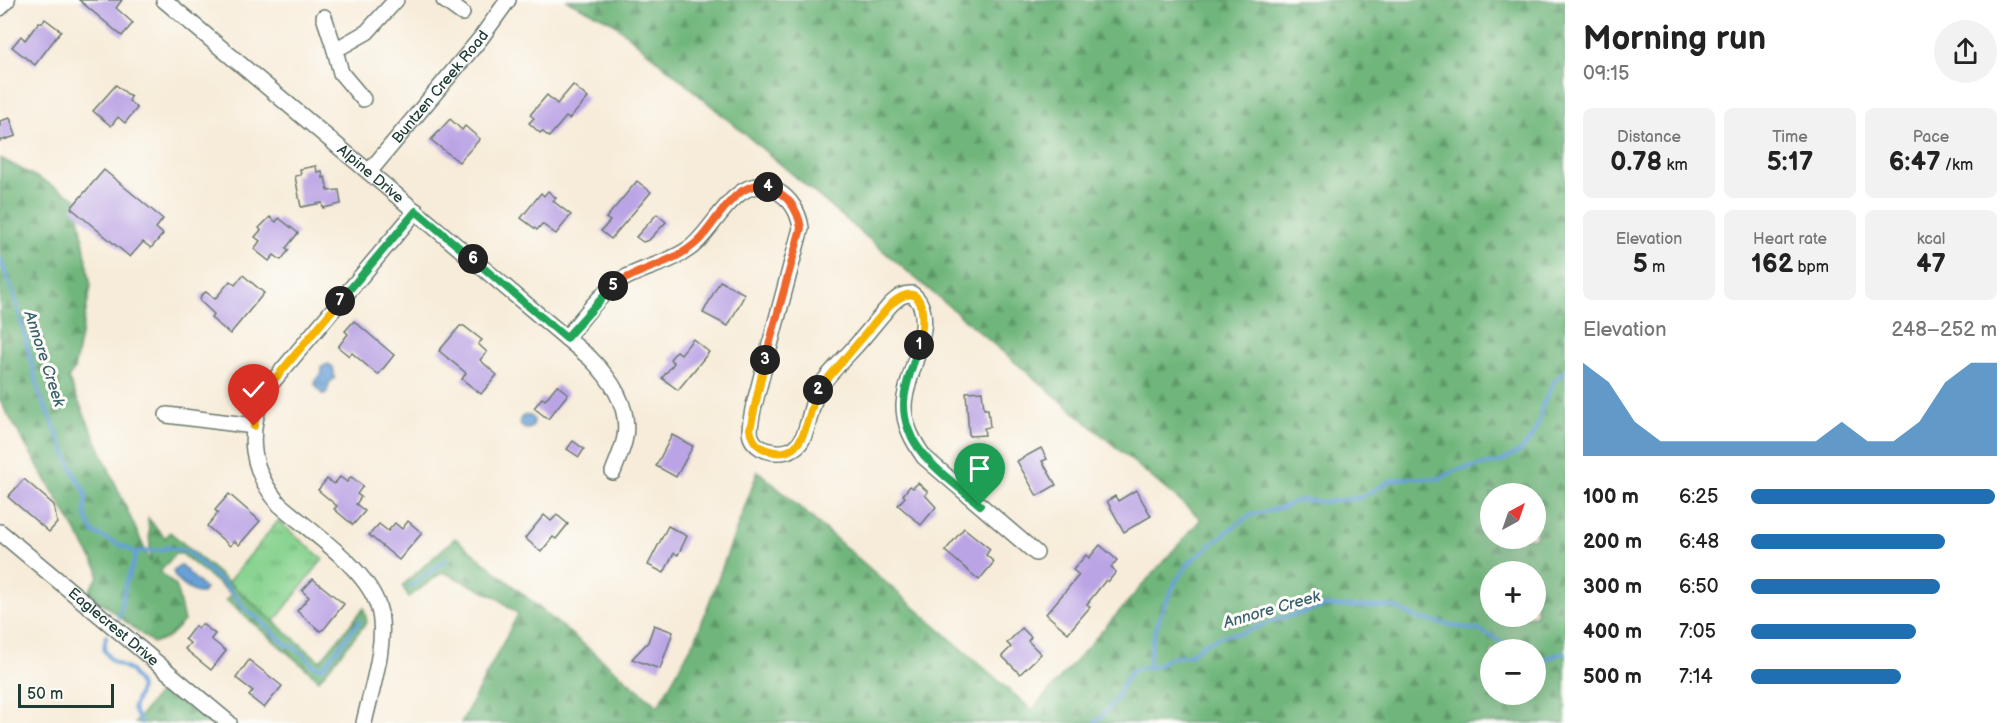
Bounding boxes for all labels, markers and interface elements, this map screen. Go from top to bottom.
text: Morning run [1583,19,1766,59]
button: share [1934,20,1997,83]
street label: Buntzen Creek Road [388,27,493,147]
text: 09:15 [1583,62,1630,86]
text: Distance [1617,128,1681,147]
text: Time [1772,128,1808,147]
text: Pace [1913,128,1949,147]
street label: Alpine Drive [333,140,408,207]
text: 0.78 [1610,147,1662,178]
text: 5:17 [1767,147,1813,178]
text: 6:47 [1889,147,1941,178]
text: km [1662,156,1688,175]
text: /km [1941,156,1973,175]
pin: 4 [753,172,783,202]
text: 4 [763,177,773,196]
text: Elevation [1616,230,1682,249]
text: Heart rate [1753,230,1827,249]
text: kcal [1917,230,1945,249]
pin: 6 [458,244,488,274]
text: 6 [468,249,478,268]
text: 5 [1633,249,1648,280]
text: 162 [1751,249,1793,280]
text: 47 [1916,249,1946,280]
text: m [1648,258,1665,277]
text: bpm [1793,258,1829,277]
pin: 5 [598,271,628,301]
text: 5 [608,276,618,295]
pin: 7 [325,286,355,316]
text: 7 [336,291,344,310]
water label: Annore Creek [19,308,69,410]
text: Elevation [1583,318,1666,342]
text: 248–252 m [1891,318,1997,342]
pin: 1 [904,330,934,360]
text: 1 [916,335,922,354]
pin: 3 [750,345,780,375]
text: 3 [760,350,770,369]
pin [228,364,279,426]
icon: check [237,373,270,406]
pin: 2 [803,375,833,405]
text: 2 [813,380,823,399]
pin [954,443,1005,505]
icon: arrive [963,452,996,485]
north arrow [1480,483,1546,549]
map controls [1480,483,1546,705]
text: 100 m [1583,485,1639,509]
text: 6:25 [1679,485,1719,509]
text: 200 m [1583,530,1642,554]
text: 6:48 [1679,530,1719,554]
button: + [1480,561,1546,627]
text: 300 m [1583,575,1642,599]
text: 6:50 [1679,575,1718,599]
street label: Eaglecrest Drive [64,583,163,670]
water label: Annore Creek [1220,587,1324,633]
text: 400 m [1583,620,1642,644]
text: 7:05 [1679,620,1716,644]
button: − [1480,639,1546,705]
text: 500 m [1583,665,1642,689]
text: 7:14 [1679,665,1713,689]
scale bar [18,681,114,708]
text: 50 m [27,685,63,704]

